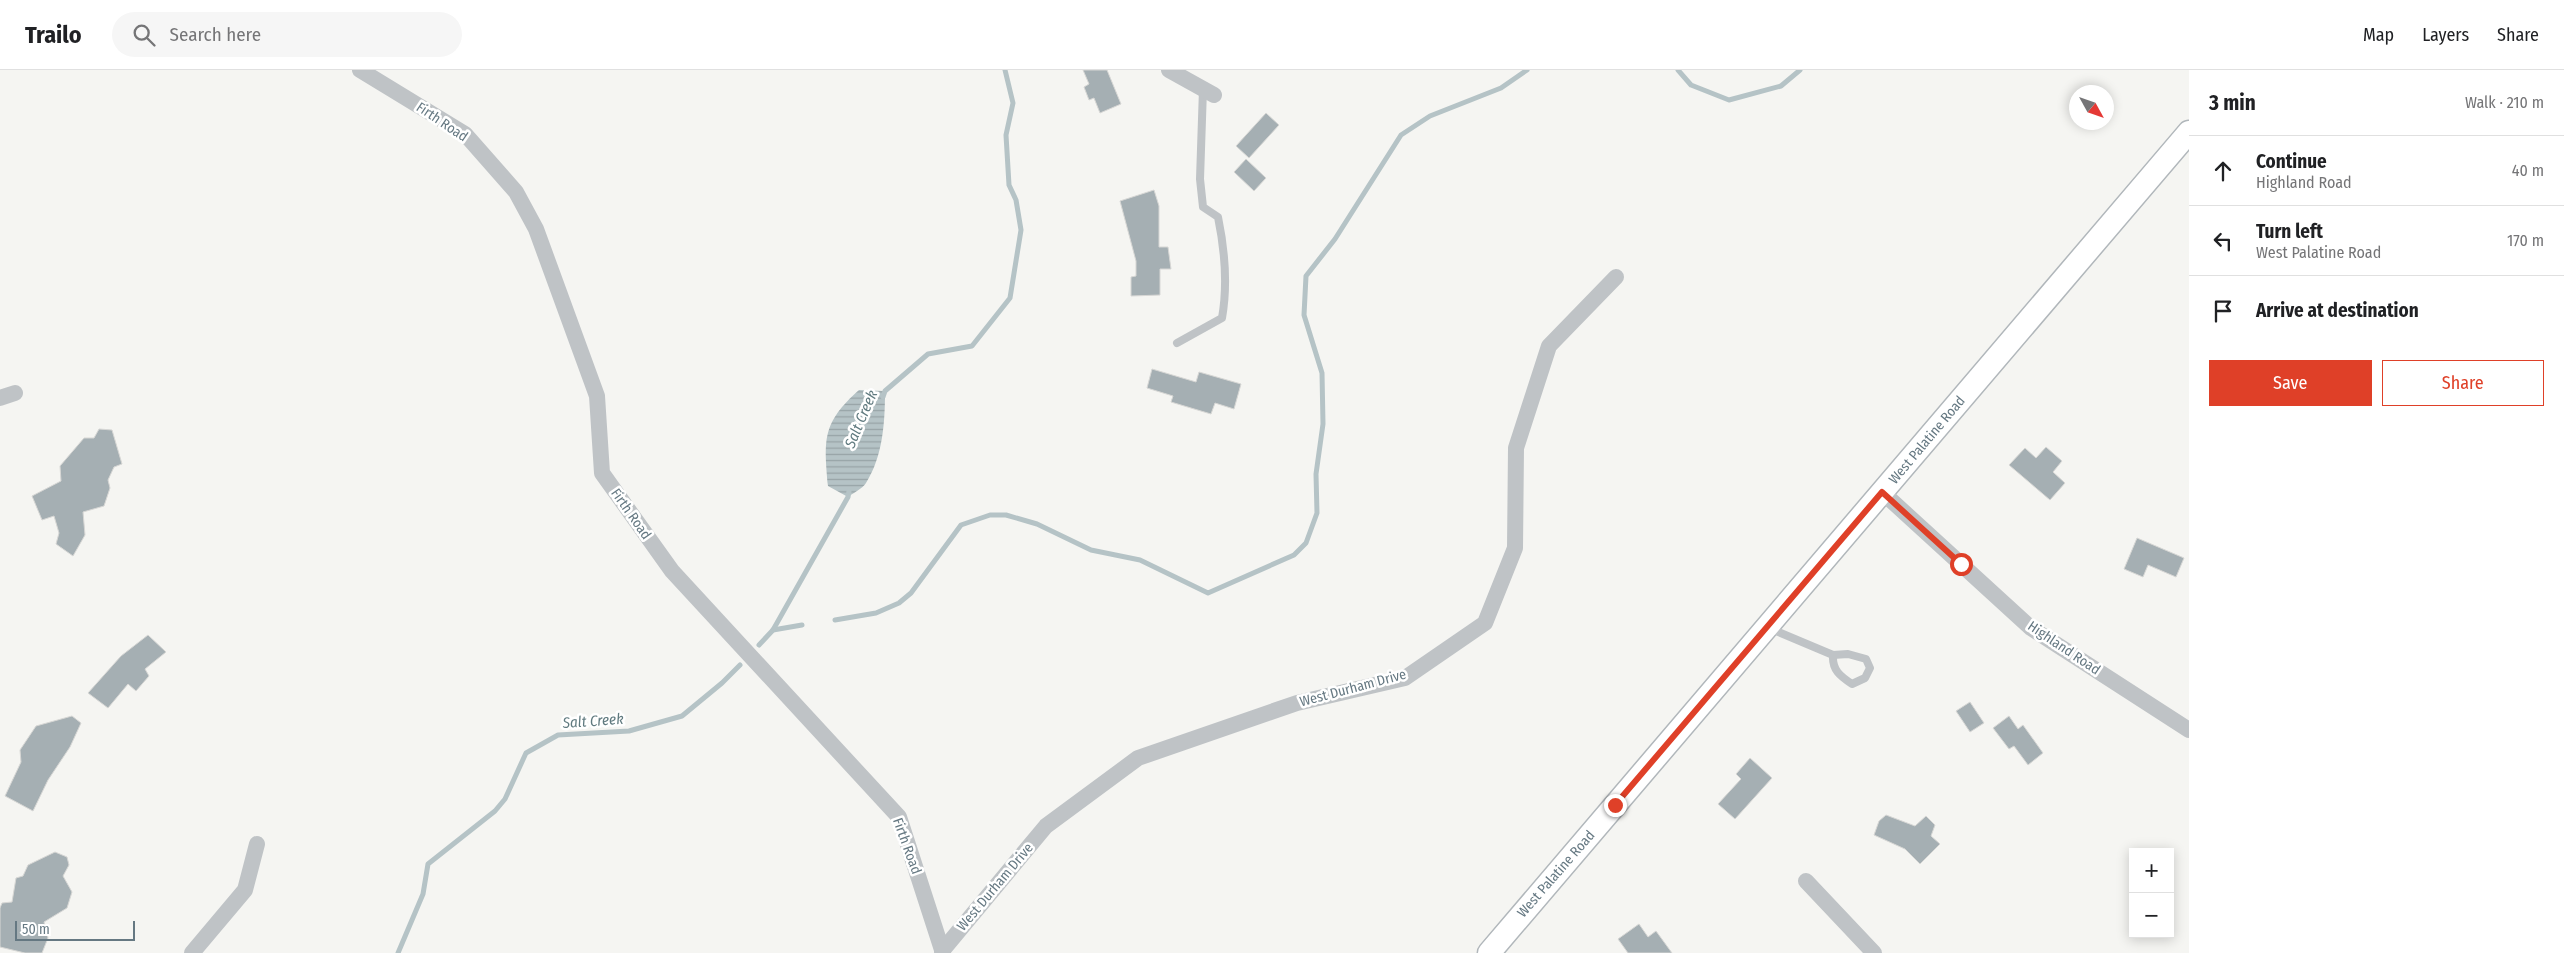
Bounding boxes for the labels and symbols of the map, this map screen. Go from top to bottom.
north arrow [2069,85,2114,130]
street label: Firth Road [413,99,471,145]
water label: Salt Creek [840,387,881,452]
street label: West Palatine Road [1885,393,1969,487]
street label: Firth Road [607,485,655,543]
route start [1950,553,1973,576]
street label: Highland Road [2025,618,2103,678]
street label: West Durham Drive [1298,666,1408,710]
water label: Salt Creek [561,710,625,732]
route end [1604,794,1627,817]
street label: Firth Road [889,816,925,876]
street label: West Palatine Road [1514,827,1598,921]
street label: West Durham Drive [953,840,1037,934]
scale bar [15,918,135,941]

